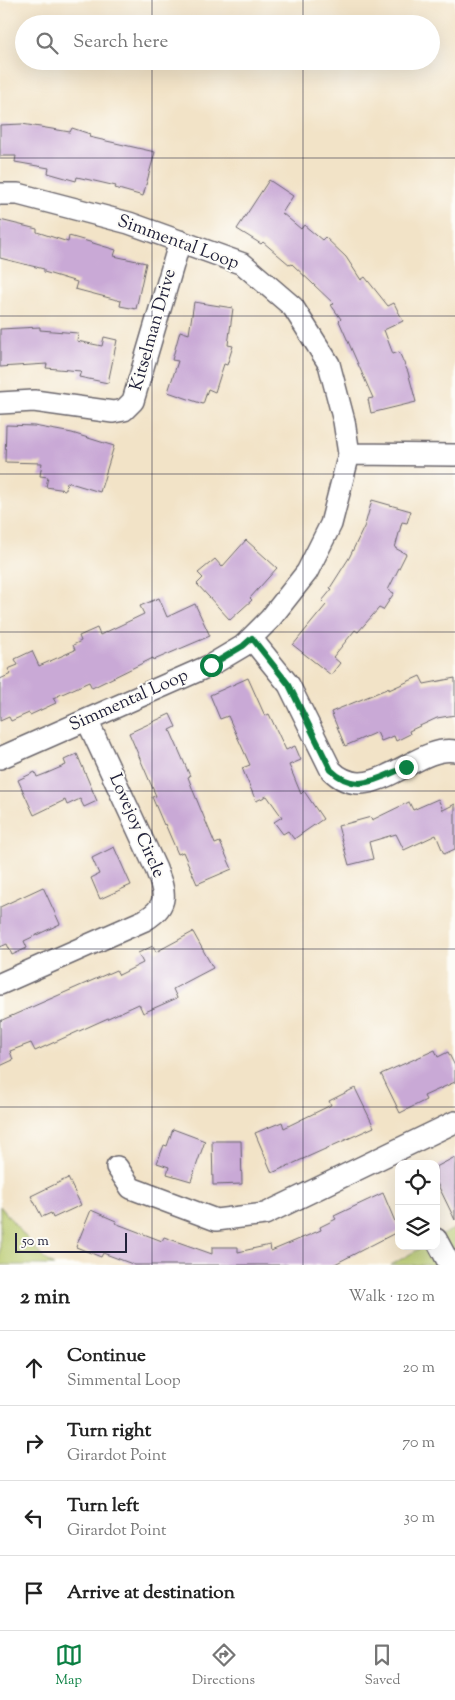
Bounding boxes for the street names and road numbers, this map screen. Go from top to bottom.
street label: Simmental Loop [113,209,243,277]
street label: Kitselman Drive [124,266,184,394]
street label: Simmental Loop [65,663,193,739]
street label: Lovejoy Circle [101,770,171,882]

